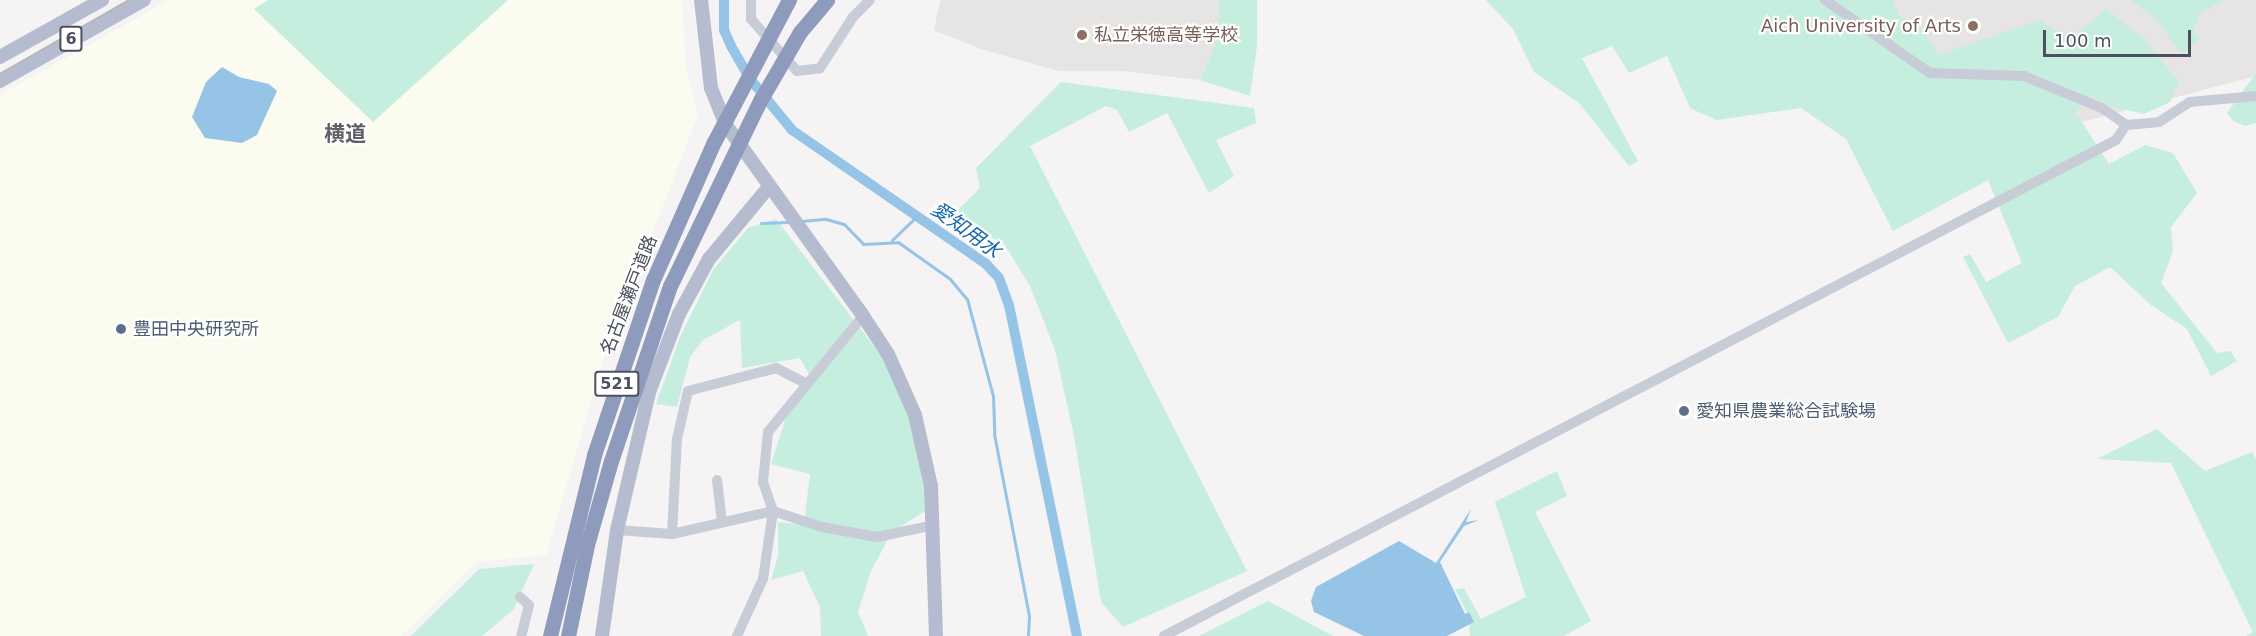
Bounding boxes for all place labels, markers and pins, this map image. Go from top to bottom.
place label: Aich University of Arts [1761,15,1961,37]
marker: Aich University of Arts [1966,19,1980,33]
place label: 私立栄徳高等学校 [1094,24,1238,46]
marker: 私立栄徳高等学校 [1075,28,1089,42]
place label: 豊田中央研究所 [133,318,259,340]
marker: 豊田中央研究所 [114,322,128,336]
place label: 愛知県農業総合試験場 [1696,400,1876,422]
marker: 愛知県農業総合試験場 [1677,404,1691,418]

